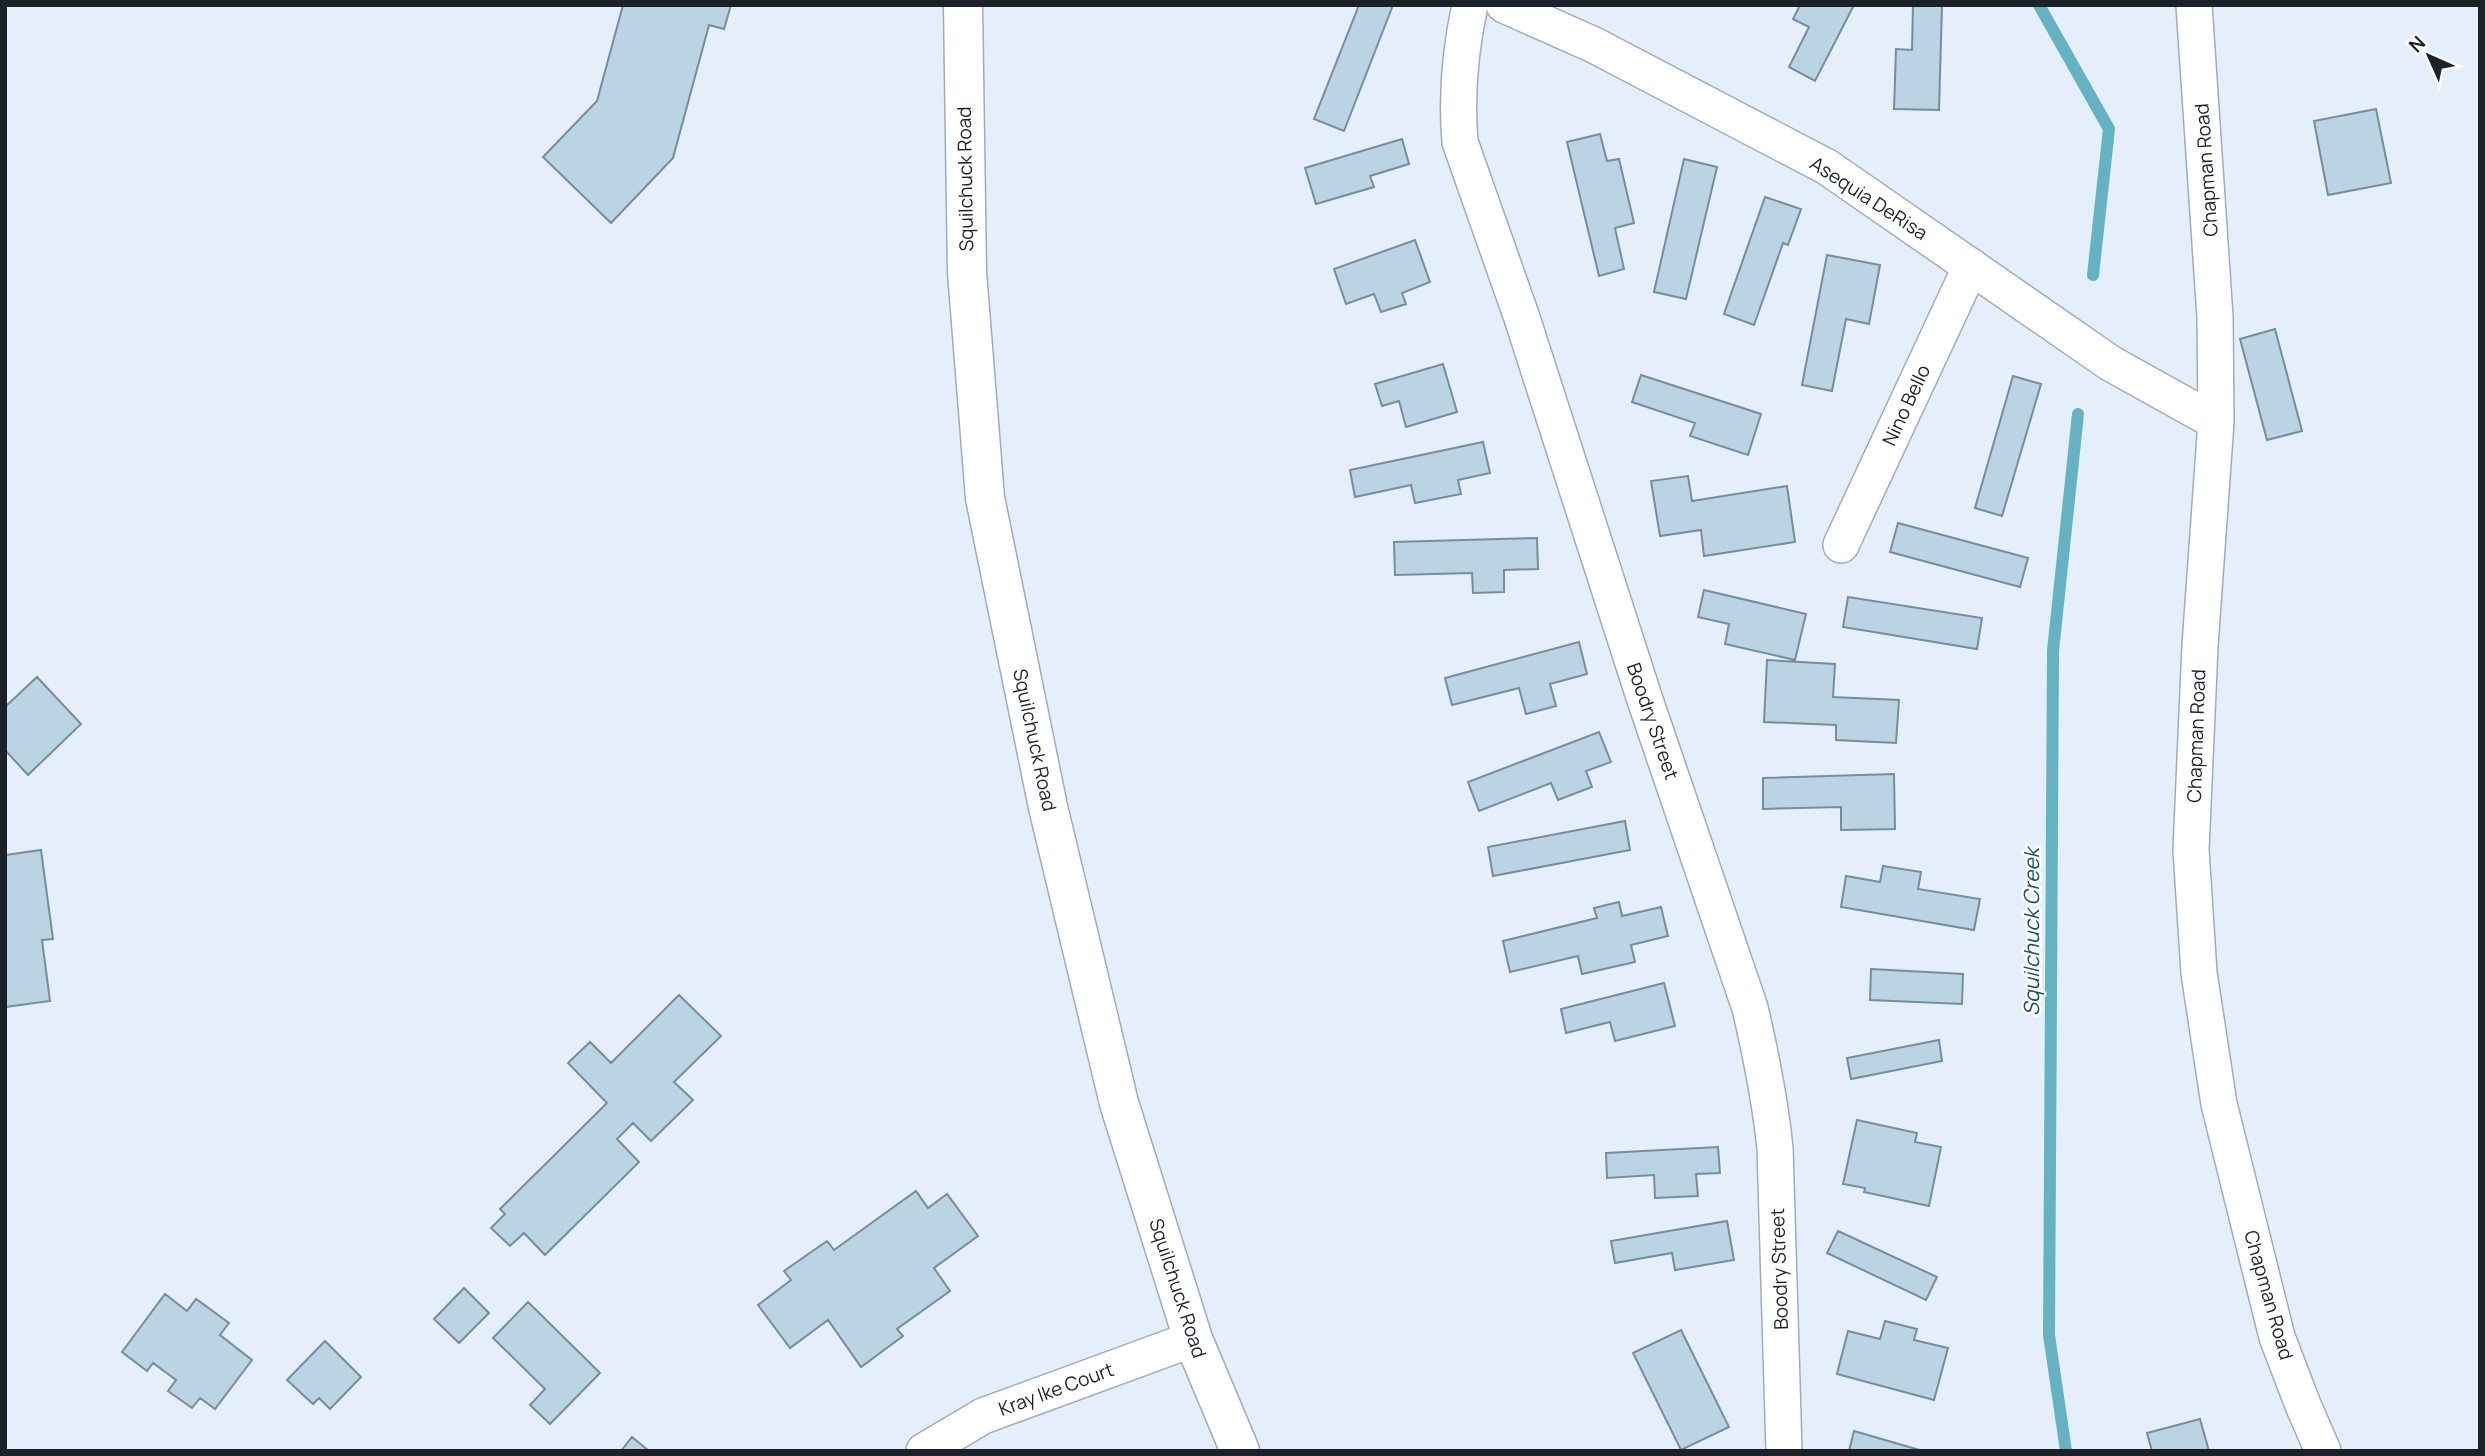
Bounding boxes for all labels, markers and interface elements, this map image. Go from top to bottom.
north arrow [2394,21,2464,91]
text: N [2403,30,2431,58]
street label: Chapman Road [2188,103,2224,237]
street label: Squilchuck Road [951,106,979,252]
street label: Asequia DeRisa [1805,150,1933,246]
street label: Nino Bello [1876,360,1936,450]
street label: Boodry Street [1621,659,1685,783]
street label: Squilchuck Road [1007,666,1063,814]
street label: Chapman Road [2181,669,2211,803]
water label: Squilchuck Creek [2017,846,2045,1016]
street label: Boodry Street [1764,1208,1794,1330]
street label: Squilchuck Road [1143,1215,1213,1361]
street label: Chapman Road [2238,1227,2300,1363]
street label: Kray Ike Court [995,1356,1117,1422]

